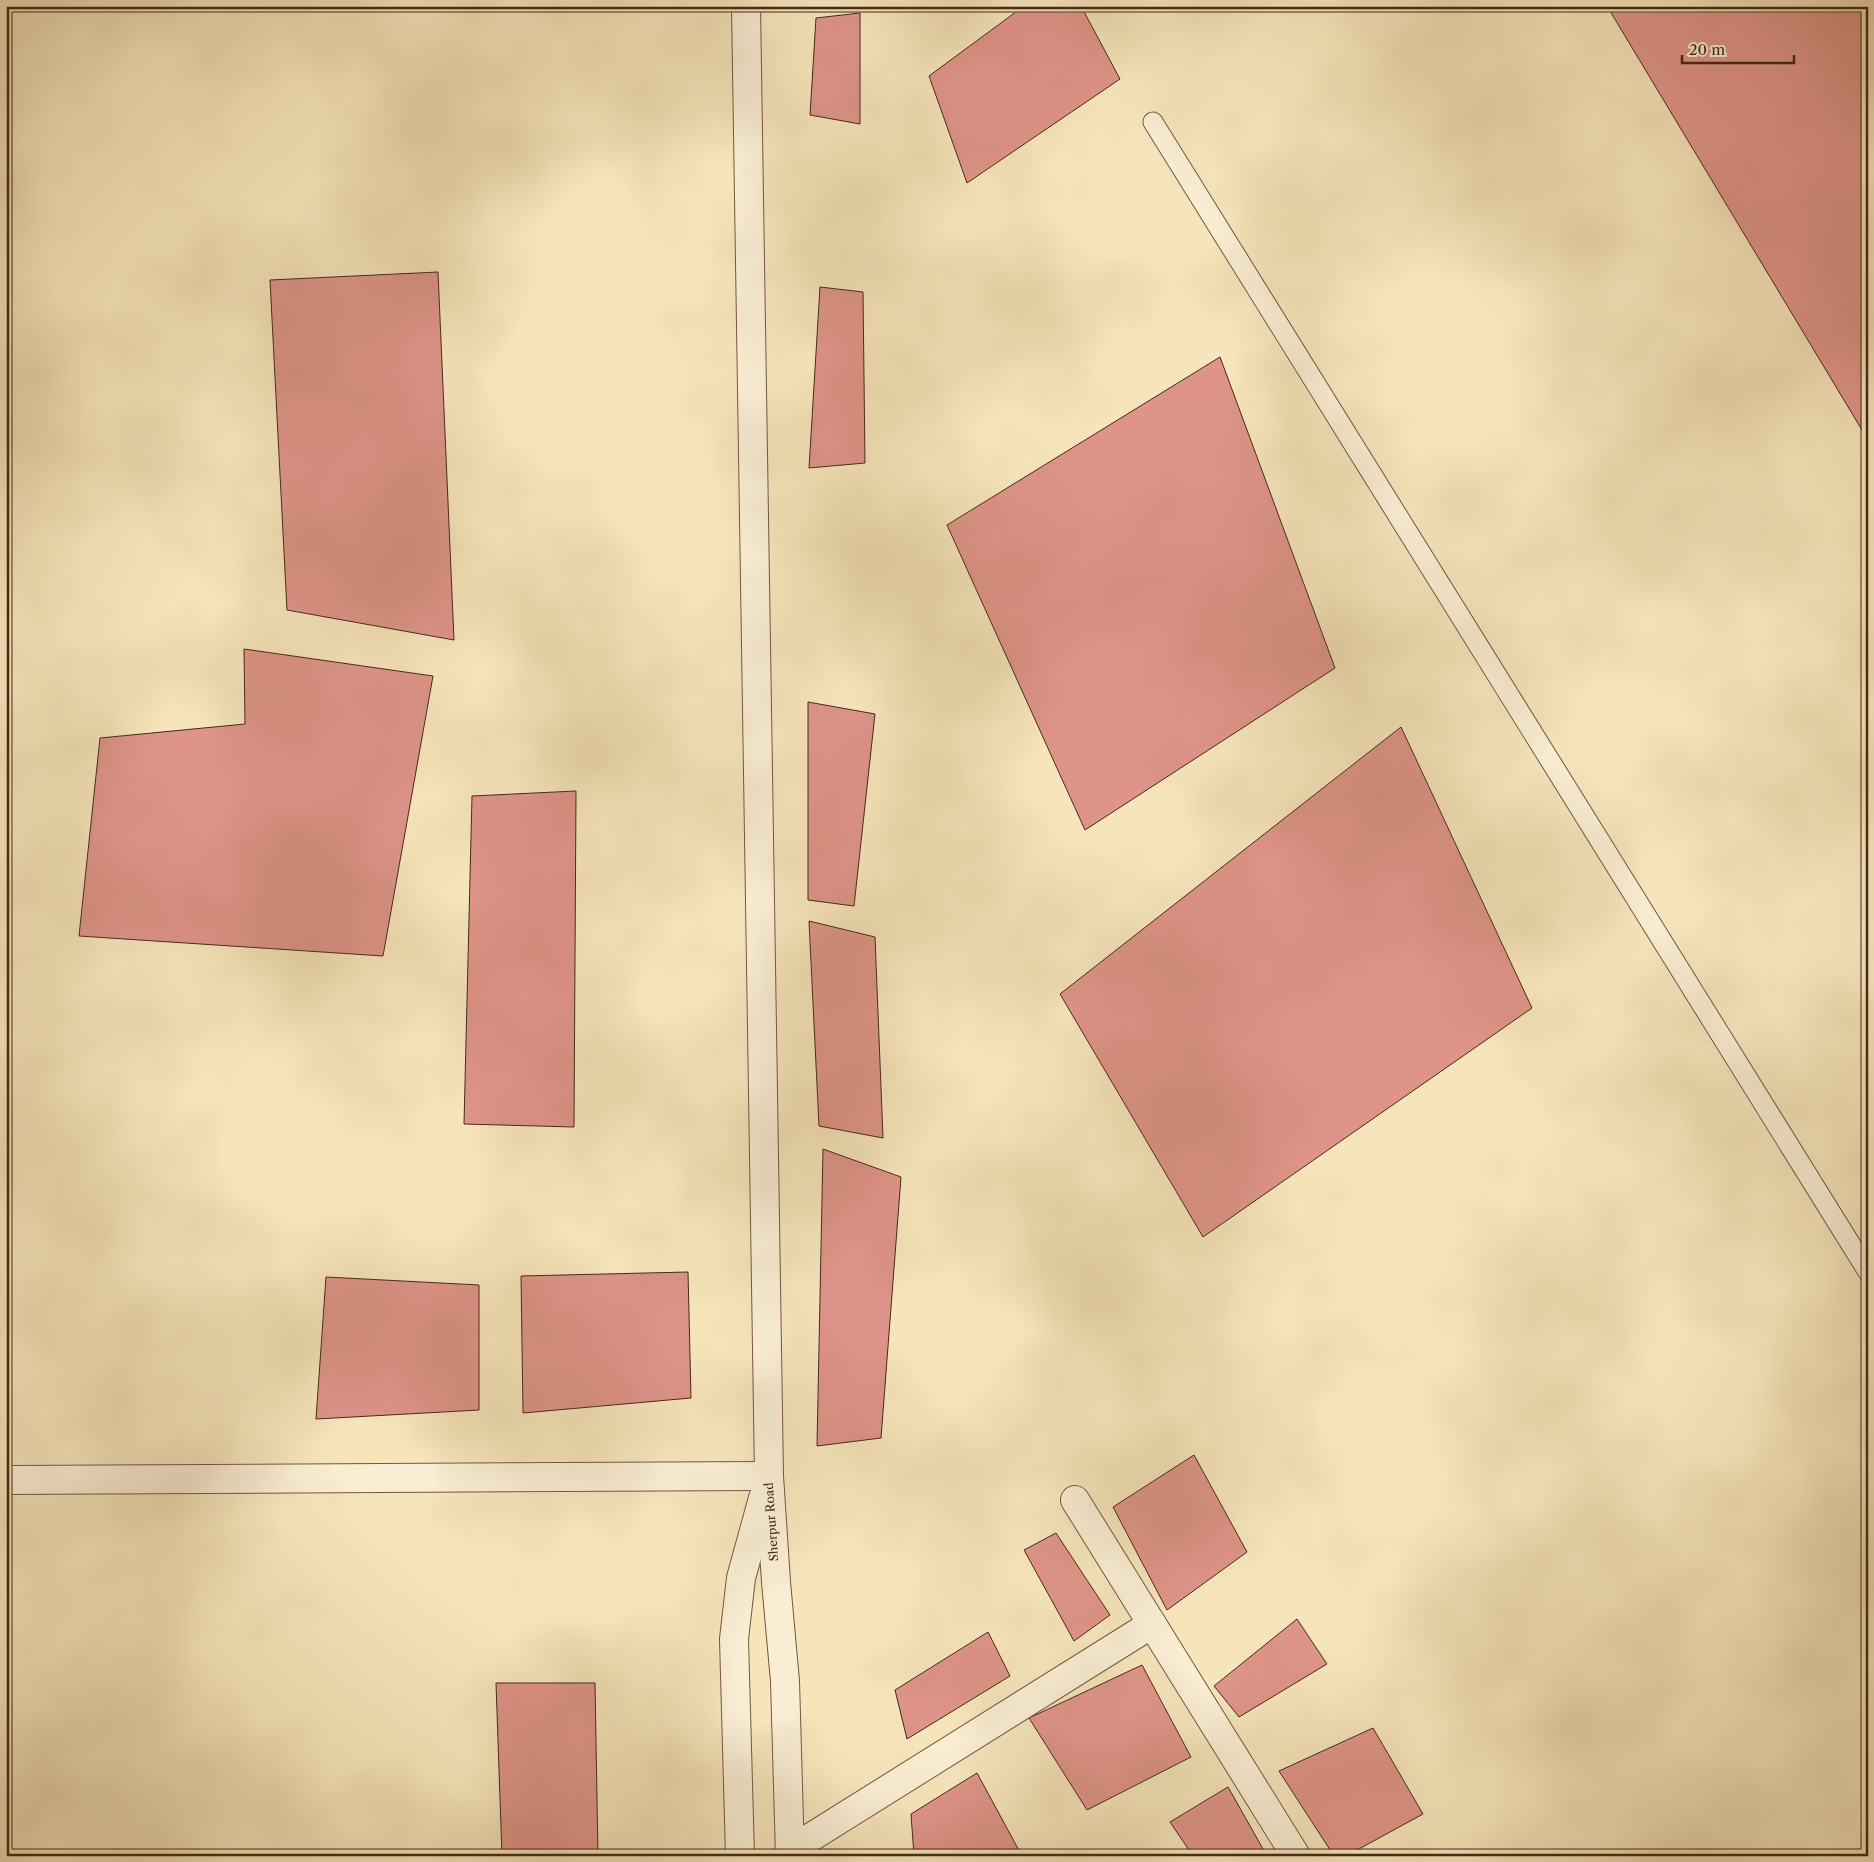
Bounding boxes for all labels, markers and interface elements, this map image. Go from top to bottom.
scale bar [1682,32,1794,64]
text: 20 m [1689,40,1725,59]
street label: Sherpur Road [761,1481,781,1562]

